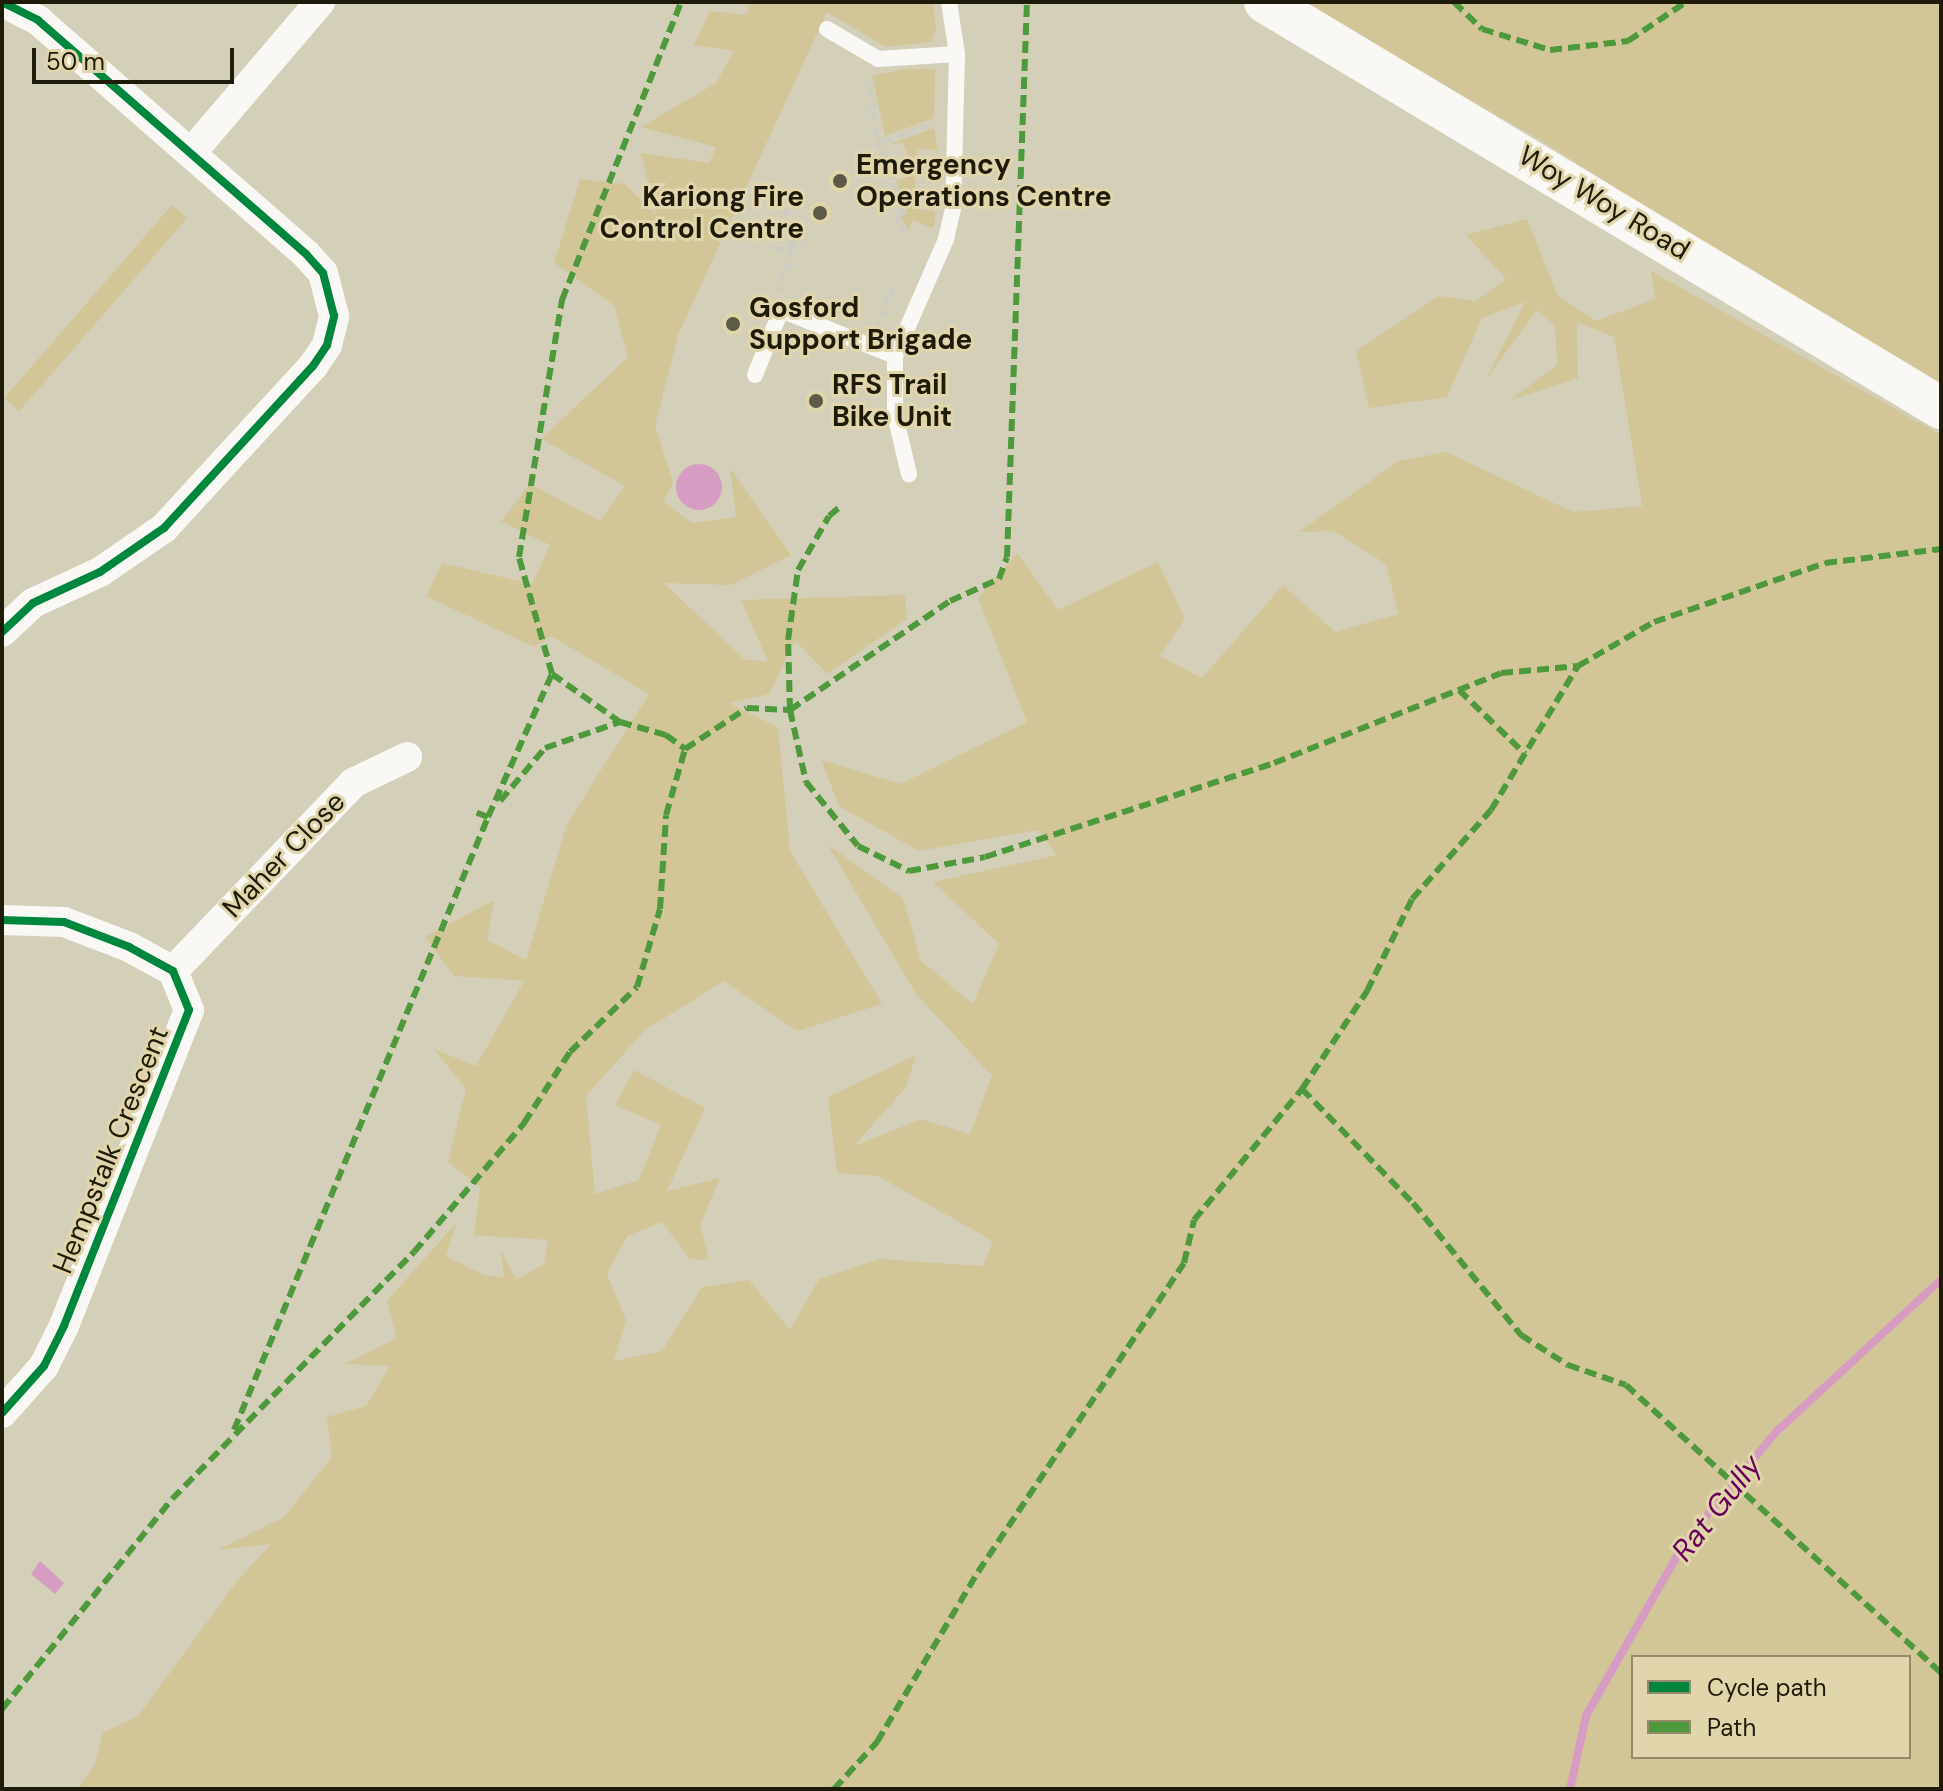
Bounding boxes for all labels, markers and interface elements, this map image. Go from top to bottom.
scale bar [36,32,238,82]
text: 50 m [46,46,105,77]
street label: Woy Woy Road [1512,139,1696,267]
place label: Emergency Operations Centre [856,148,1111,214]
marker: Emergency Operations Centre [831,172,849,190]
place label: Kariong Fire Control Centre [599,180,804,246]
marker: Kariong Fire Control Centre [811,204,829,222]
place label: Gosford Support Brigade [749,291,972,357]
marker: Gosford Support Brigade [724,315,742,333]
place label: RFS Trail Bike Unit [832,368,952,434]
marker: RFS Trail Bike Unit [807,392,825,410]
street label: Maher Close [216,785,352,925]
street label: Hempstalk Crescent [46,1021,176,1279]
water label: Rat Gully [1664,1448,1770,1568]
legend [1631,1655,1911,1759]
text: Cycle path [1707,1672,1826,1703]
text: Path [1707,1712,1756,1743]

